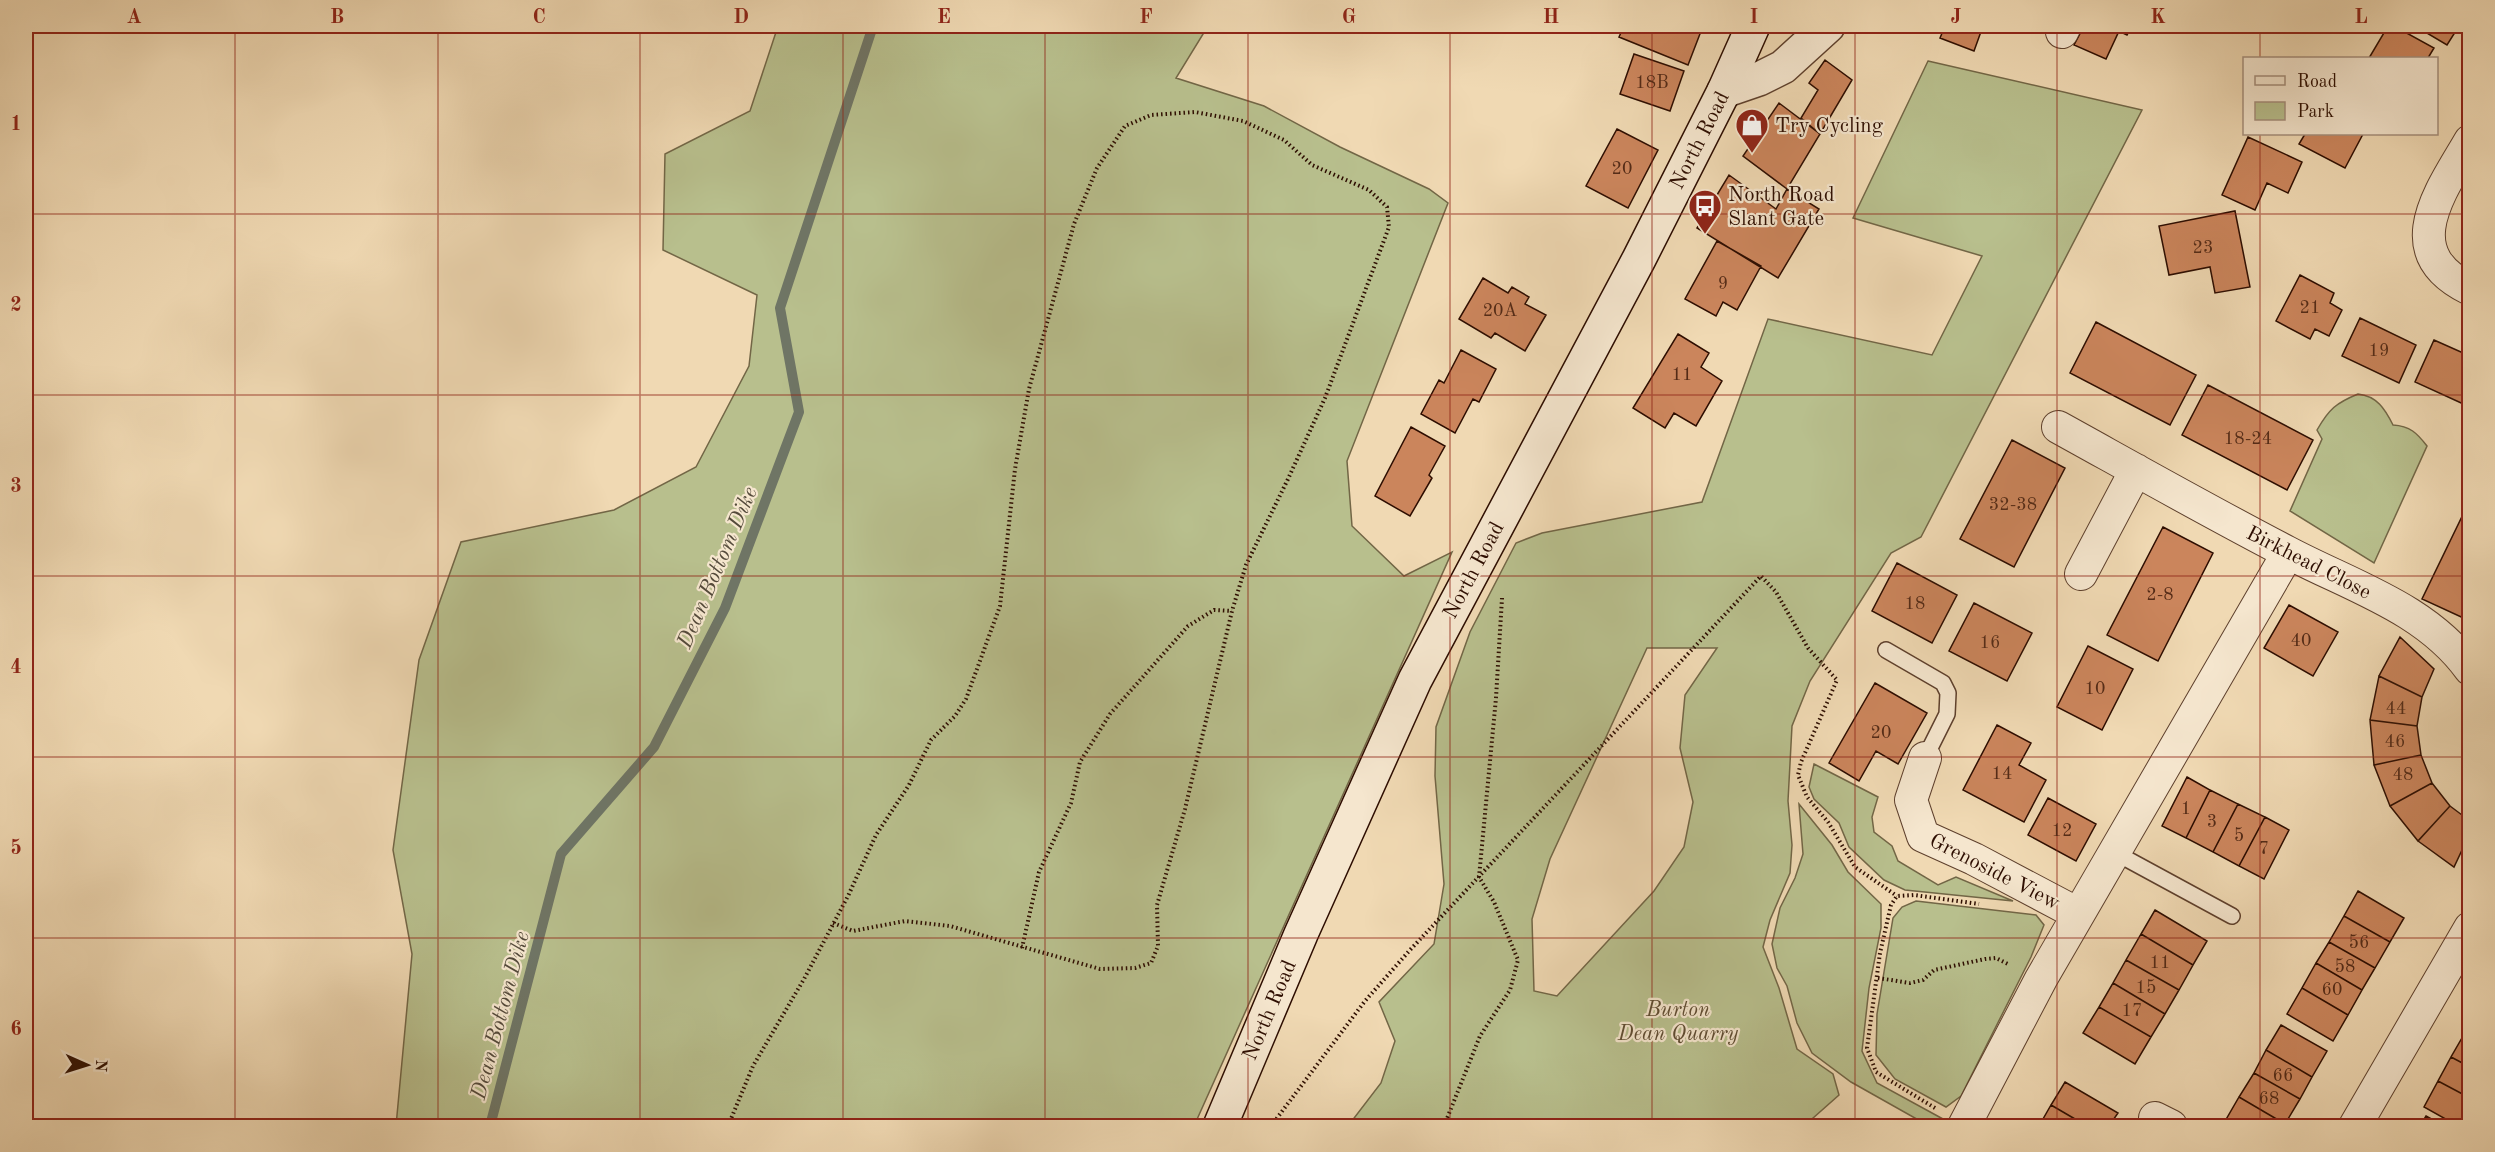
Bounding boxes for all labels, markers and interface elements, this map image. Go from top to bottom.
text: A [126,8,142,28]
text: B [330,8,344,28]
text: C [532,8,546,28]
text: D [733,8,749,28]
text: E [937,8,951,28]
text: F [1139,8,1153,28]
text: G [1342,8,1356,28]
text: H [1543,8,1559,28]
text: I [1750,8,1758,28]
text: J [1951,8,1962,28]
text: K [2150,8,2166,28]
text: L [2354,8,2368,28]
legend [2243,57,2438,135]
text: Road [2297,73,2337,91]
house number: 18B [1635,74,1669,92]
street label: North Road [1667,88,1734,193]
text: Park [2297,103,2334,121]
shop icon: Try Cycling [1734,107,1770,154]
text: 1 [10,115,22,135]
place label: Try Cycling [1775,116,1884,137]
house number: 20 [1612,160,1632,178]
place label: North Road Slant Gate [1728,185,1835,230]
bus stop icon: North Road Slant Gate [1687,188,1723,235]
house number: 23 [2193,239,2213,257]
house number: 9 [1718,275,1728,293]
text: 2 [10,296,22,316]
house number: 21 [2300,299,2320,317]
house number: 20A [1483,302,1518,320]
house number: 19 [2369,342,2389,360]
house number: 11 [1672,366,1692,384]
house number: 18-24 [2224,430,2272,448]
text: 3 [10,477,22,497]
water label: Dean Bottom Dike [673,484,762,653]
house number: 32-38 [1989,496,2037,514]
street label: North Road [1440,519,1509,623]
street label: Birkhead Close [2243,523,2374,604]
house number: 2-8 [2146,586,2174,604]
house number: 18 [1905,595,1925,613]
house number: 40 [2291,632,2311,650]
house number: 16 [1980,634,2000,652]
text: 4 [10,658,22,678]
house number: 10 [2085,680,2105,698]
house number: 44 [2386,700,2406,718]
house number: 20 [1871,724,1891,742]
house number: 46 [2385,733,2405,751]
house number: 14 [1992,765,2012,783]
house number: 48 [2393,766,2413,784]
house number: 1 [2181,800,2191,818]
house number: 3 [2207,813,2217,831]
house number: 12 [2052,822,2072,840]
house number: 5 [2234,827,2244,845]
street label: Grenoside View [1926,830,2063,914]
text: 5 [10,838,22,859]
house number: 7 [2259,840,2269,858]
water label: Dean Bottom Dike [468,929,534,1103]
house number: 56 [2349,934,2369,952]
house number: 11 [2150,954,2170,972]
street label: North Road [1240,957,1301,1064]
house number: 58 [2335,958,2355,976]
house number: 15 [2136,979,2156,997]
house number: 60 [2322,981,2342,999]
park label: Burton Dean Quarry [1617,1000,1738,1045]
house number: 17 [2122,1002,2142,1020]
text: 6 [10,1020,22,1040]
north arrow [57,1035,117,1095]
text: N [92,1059,108,1073]
house number: 66 [2273,1067,2293,1085]
house number: 68 [2259,1090,2279,1108]

